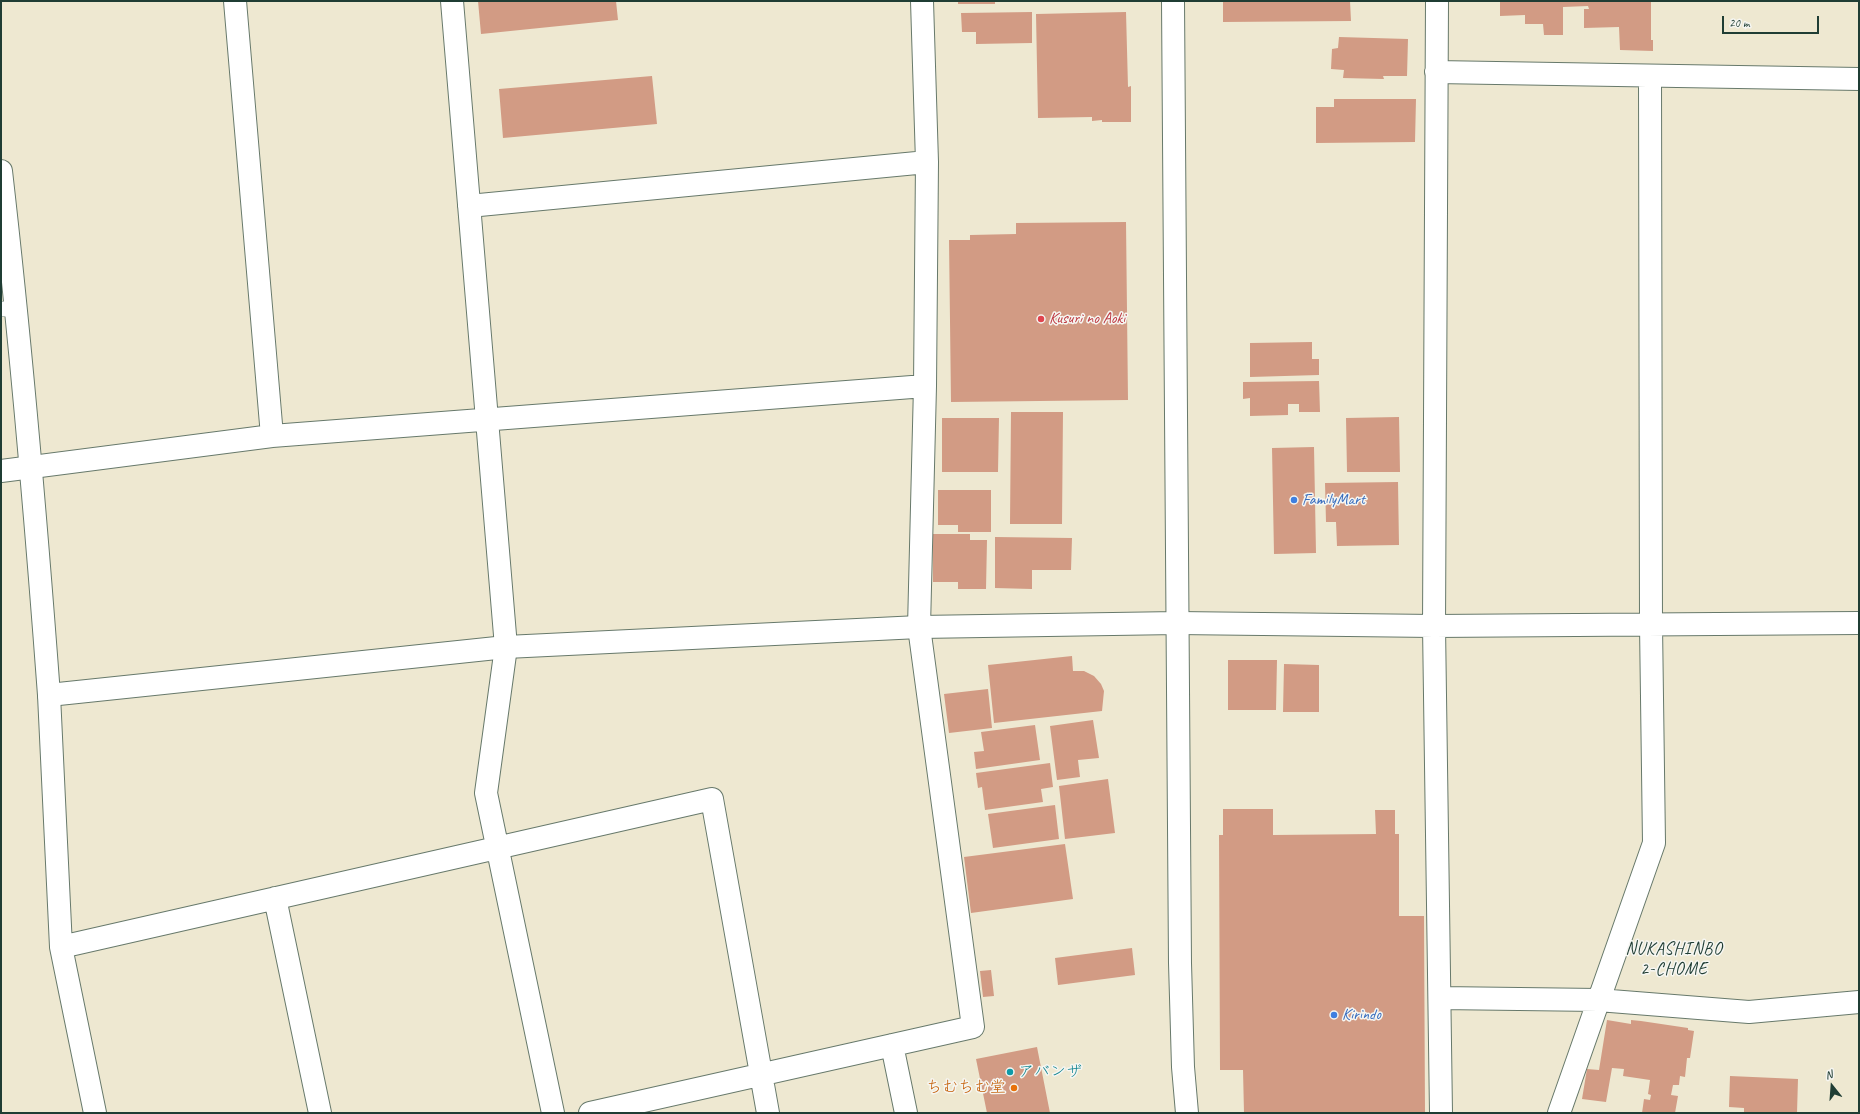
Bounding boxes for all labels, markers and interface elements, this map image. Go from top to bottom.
scale bar [1724,8,1821,34]
text: 20 m [1729,15,1749,31]
place label: Kusuri no Aoki [1049,309,1125,329]
marker: Kusuri no Aoki [1036,314,1046,324]
place label: FamilyMart [1302,490,1365,510]
marker: FamilyMart [1289,495,1299,505]
district label: NUKASHINBO 2-CHOME [1626,940,1722,980]
place label: Kirindo [1342,1005,1381,1025]
marker: Kirindo [1329,1010,1339,1020]
place label: アバンザ [1018,1062,1082,1082]
north arrow [1812,1066,1852,1106]
marker: アバンザ [1005,1067,1015,1077]
text: N [1823,1067,1834,1082]
place label: ちむちむ堂 [926,1078,1006,1098]
marker: ちむちむ堂 [1009,1083,1019,1093]

